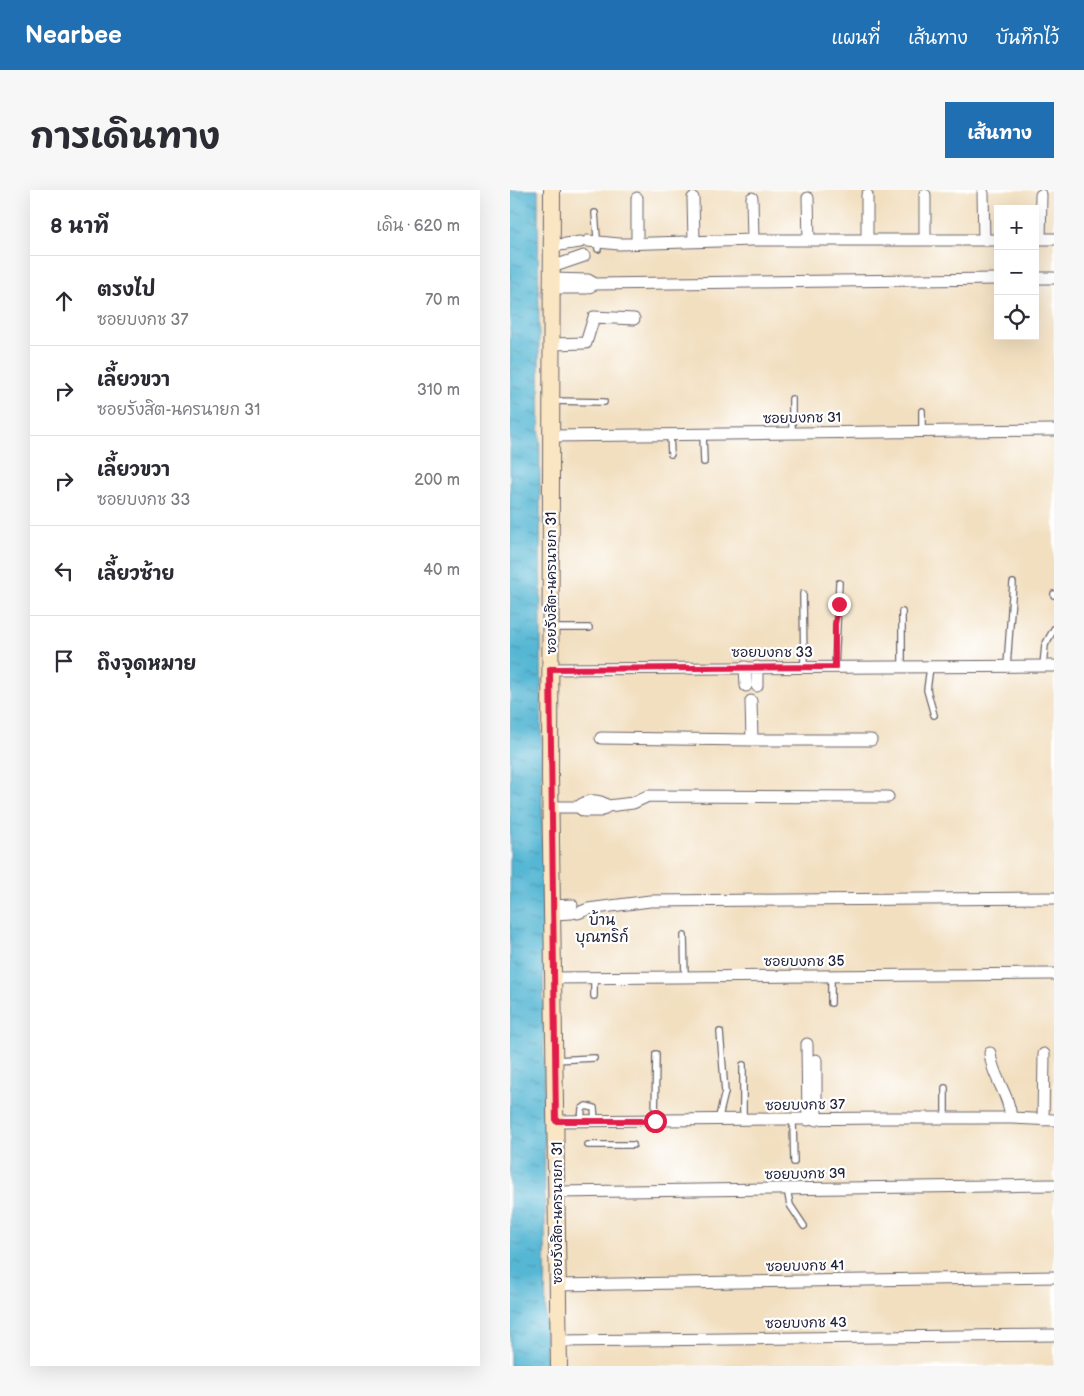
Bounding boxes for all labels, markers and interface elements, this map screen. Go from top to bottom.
text: Nearbee [25,21,122,50]
text: แผนที่ [832,28,880,49]
text: เส้นทาง [908,28,968,49]
text: บันทึกไว้ [996,28,1059,49]
button: เส้นทาง [945,102,1054,158]
text: การเดินทาง [30,116,220,159]
map controls [994,205,1039,340]
button: + [994,205,1039,250]
text: 8 นาที [50,214,109,239]
text: เดิน · 620 m [377,217,460,236]
button: − [994,250,1039,295]
text: ตรงไป [97,279,155,302]
icon: ahead [50,287,78,315]
text: 70 m [425,291,460,310]
button: locate [994,295,1039,340]
text: ซอยบงกช 37 [97,311,188,330]
text: เลี้ยวขวา [97,369,170,392]
icon: right [50,377,78,405]
text: 310 m [417,381,460,400]
text: ซอยรังสิต-นครนายก 31 [97,401,260,420]
street label: ซอยบงกช 31 [763,409,841,427]
text: เลี้ยวขวา [97,459,170,482]
icon: right [50,467,78,495]
text: 200 m [414,471,460,490]
text: ซอยบงกช 33 [97,491,190,510]
street label: ซอยรังสิต-นครนายก 31 [543,512,560,654]
icon: left [50,557,78,585]
text: 40 m [423,561,460,580]
text: เลี้ยวซ้าย [97,563,174,586]
route end [828,593,851,616]
street label: ซอยบงกช 33 [731,644,813,661]
icon: arrive [50,647,78,675]
text: ถึงจุดหมาย [97,653,196,676]
district label: บ้าน บุณฑริก์ [575,910,629,948]
street label: ซอยบงกช 35 [763,953,845,970]
street label: ซอยบงกช 37 [765,1096,845,1114]
route start [644,1110,667,1133]
street label: ซอยรังสิต-นครนายก 31 [549,1142,566,1284]
street label: ซอยบงกช 39 [764,1165,846,1183]
street label: ซอยบงกช 41 [766,1257,844,1275]
street label: ซอยบงกช 43 [765,1314,847,1332]

